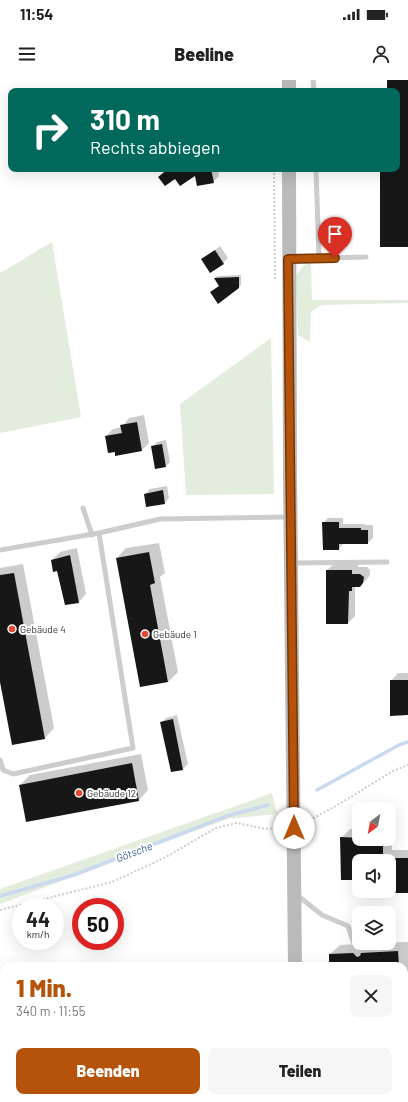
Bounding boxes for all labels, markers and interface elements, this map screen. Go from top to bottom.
text: 11:54 [20,5,53,23]
icon: menu [16,43,38,65]
text: Beeline [174,43,234,65]
icon: person [370,43,392,65]
text: 310 m [90,102,160,136]
icon: right [24,104,76,156]
text: Rechts abbiegen [90,136,220,158]
pin [318,217,352,258]
icon: arrive [324,223,346,245]
place label: Gebäude 4 [20,623,66,635]
marker: Gebäude 4 [7,624,17,634]
place label: Gebäude 1 [153,628,197,640]
marker: Gebäude 1 [140,629,150,639]
place label: Gebäude 12 [87,787,136,799]
marker: Gebäude 12 [74,788,84,798]
north arrow [352,802,396,846]
map controls [352,802,396,950]
position arrow [273,807,315,849]
water label: Götsche [114,839,154,864]
button: sound [352,854,396,898]
speed limit sign: 50 [72,898,124,950]
button: layers [352,906,396,950]
text: 44 [26,907,50,931]
text: km/h [27,928,49,940]
text: 1 Min. [16,973,72,1002]
button: close [350,975,392,1017]
text: 340 m · 11:55 [16,1003,85,1019]
button: Beenden [16,1048,200,1094]
button: Teilen [208,1048,392,1094]

